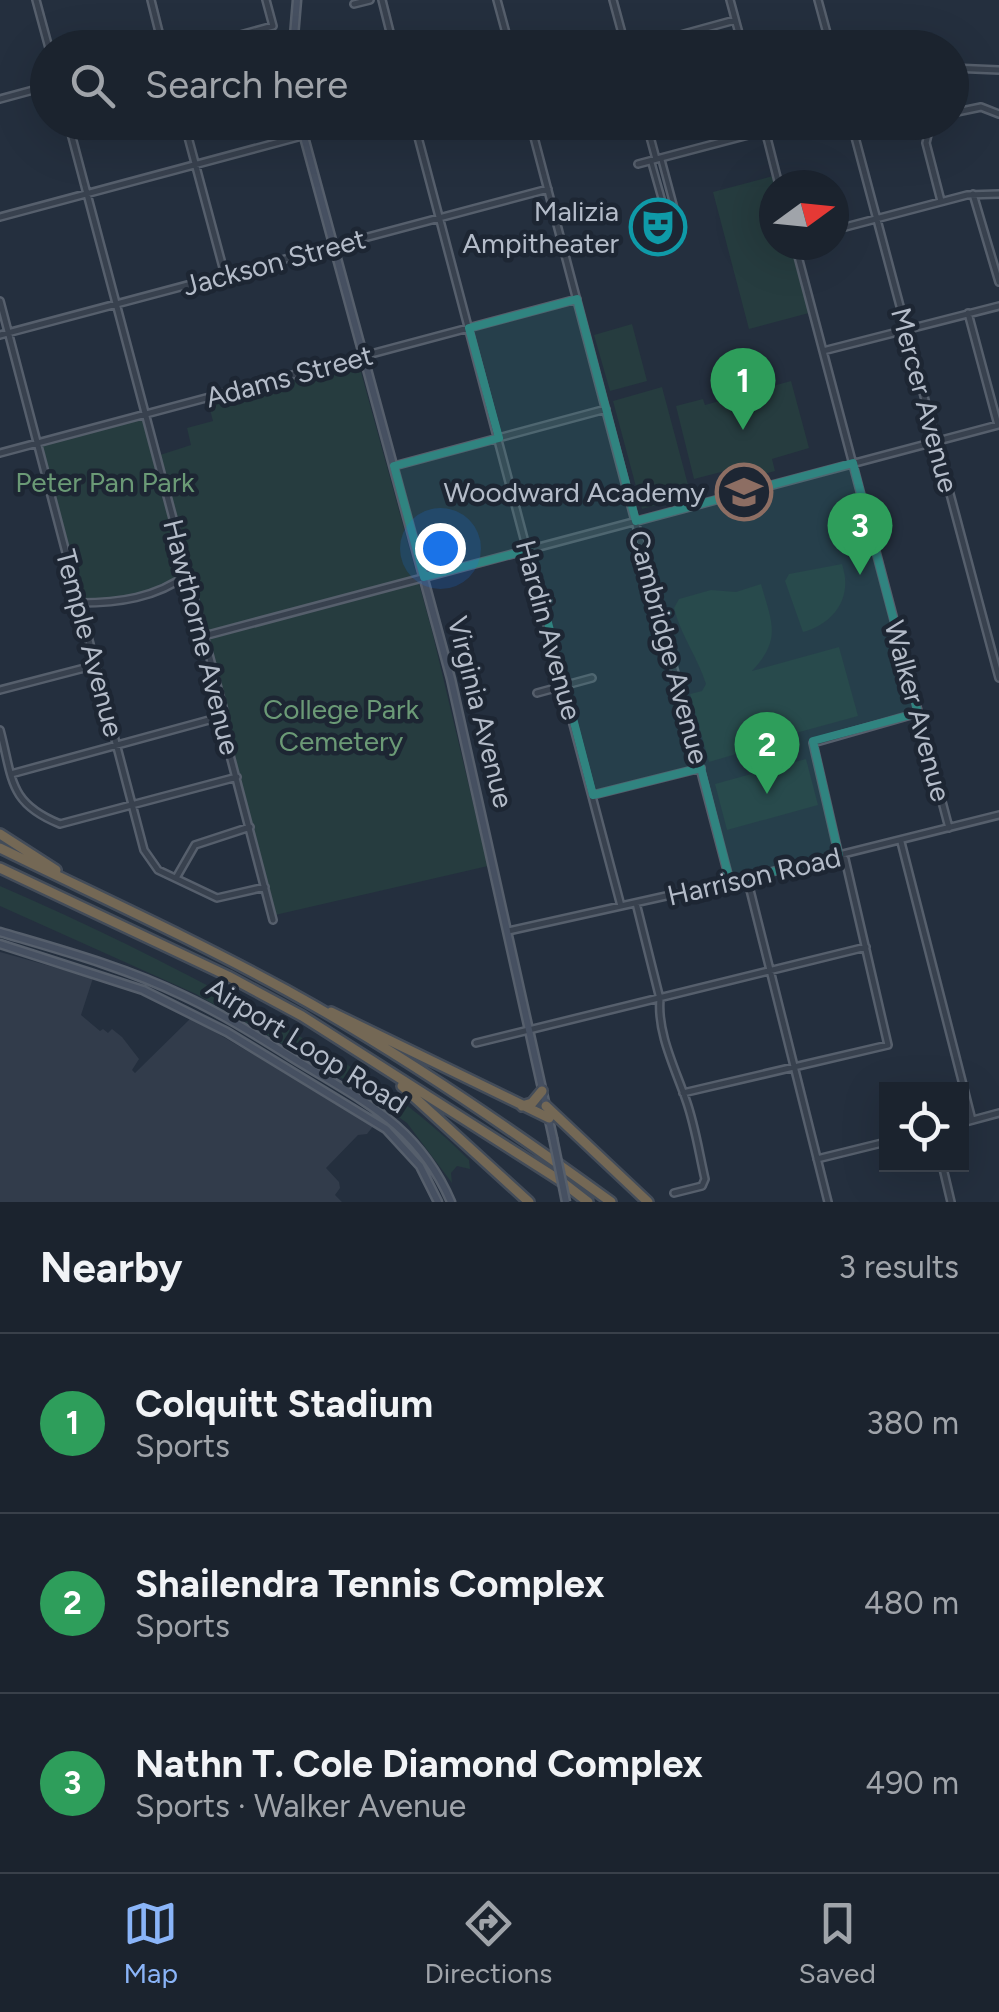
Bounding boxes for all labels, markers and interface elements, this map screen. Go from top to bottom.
search box [30,30,969,140]
icon: search [65,58,120,113]
text: Search here [145,62,348,108]
north arrow [759,170,849,260]
place label: Malizia Ampitheater [462,194,620,260]
theatre icon: Malizia Ampitheater [628,197,688,257]
street label: Jackson Street [179,221,369,303]
street label: Mercer Avenue [884,304,966,496]
street label: Adams Street [202,337,376,415]
pin: 1 [710,348,776,430]
school or university icon: Woodward Academy [714,462,774,522]
park label: Peter Pan Park [15,465,195,499]
place label: Woodward Academy [443,475,705,509]
pin: 3 [828,492,892,575]
street label: Hawthorne Avenue [156,516,248,758]
your location [415,523,466,574]
street label: Cambridge Avenue [621,526,717,768]
street label: Hardin Avenue [509,536,589,724]
street label: Temple Avenue [49,546,131,740]
street label: Virginia Avenue [441,613,521,811]
street label: Walker Avenue [878,617,958,805]
park label: College Park Cemetery [263,692,419,758]
pin: 2 [734,712,800,794]
street label: Harrison Road [664,840,844,912]
street label: Airport Loop Road [201,970,413,1120]
map controls [879,1082,969,1172]
button: locate [879,1082,969,1172]
text: Nearby [40,1242,182,1293]
text: 3 results [839,1248,959,1286]
text: Colquitt Stadium [135,1381,433,1427]
text: 1 [66,1404,79,1442]
text: 380 m [866,1404,959,1442]
text: Sports [135,1427,230,1465]
text: Shailendra Tennis Complex [135,1561,605,1607]
text: 2 [63,1584,82,1622]
text: 480 m [864,1584,959,1622]
text: Sports [135,1607,230,1645]
text: Nathn T. Cole Diamond Complex [135,1741,703,1787]
text: 3 [64,1764,81,1802]
text: 490 m [865,1764,959,1802]
text: Sports · Walker Avenue [135,1787,466,1825]
tab: Map [123,1896,178,1990]
tab: Directions [425,1896,552,1990]
tab: Saved [799,1896,876,1990]

